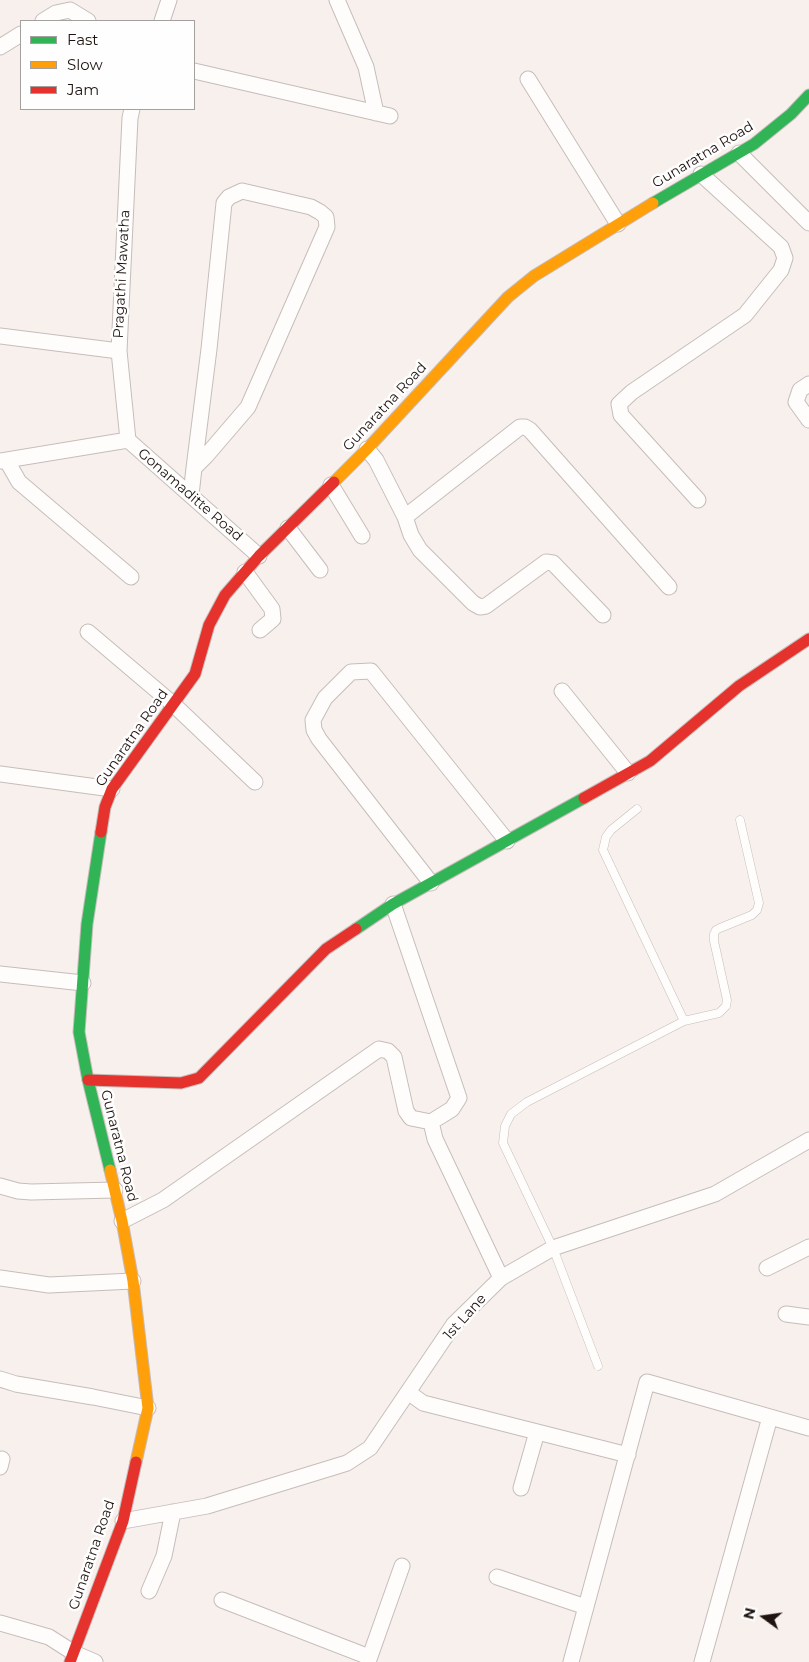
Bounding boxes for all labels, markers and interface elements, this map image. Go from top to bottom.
legend [20,20,195,110]
text: Fast [67,30,98,49]
text: Slow [67,55,103,74]
text: Jam [67,80,99,99]
street label: Gunaratna Road [649,118,757,192]
street label: Pragathi Mawatha [110,209,134,339]
street label: Gunaratna Road [340,359,430,455]
street label: Gonamaditte Road [134,445,246,545]
street label: Gunaratna Road [92,686,172,790]
street label: Gunaratna Road [97,1088,141,1204]
street label: 1st Lane [440,1291,490,1343]
street label: Gunaratna Road [65,1498,119,1612]
north arrow [739,1592,789,1642]
text: N [739,1606,760,1621]

